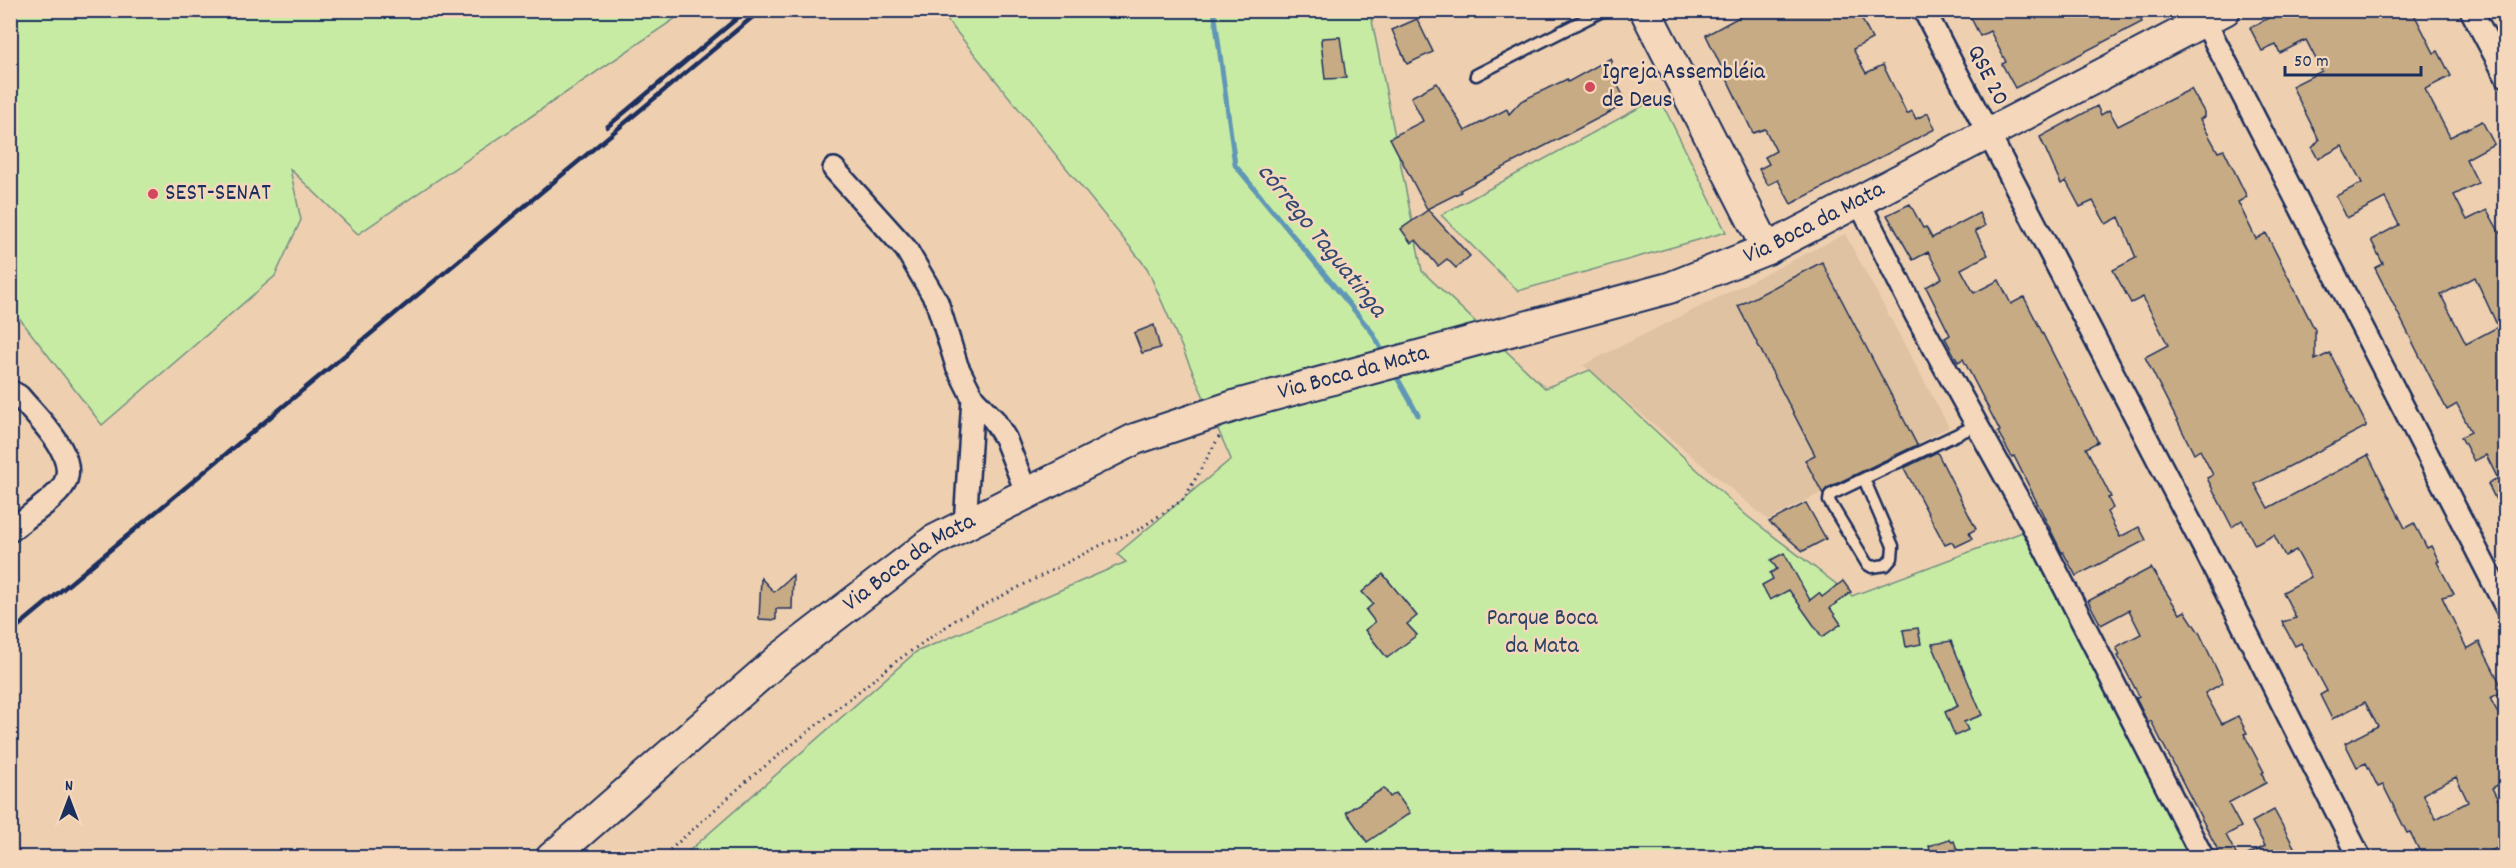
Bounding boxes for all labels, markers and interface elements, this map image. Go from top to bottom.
scale bar [2285,39,2422,77]
street label: QSE 20 [1957,40,2017,112]
text: 50 m [2294,50,2329,75]
place label: Igreja Assembléia de Deus [1602,56,1766,118]
marker: Igreja Assembléia de Deus [1583,80,1597,94]
water label: córrego Taguatinga [1247,156,1396,327]
street label: Via Boca da Mata [1739,173,1892,274]
place label: SEST-SENAT [165,177,271,211]
marker: SEST-SENAT [146,187,160,201]
street label: Via Boca da Mata [1274,337,1433,410]
street label: Via Boca da Mata [836,505,982,621]
park label: Parque Boca da Mata [1486,602,1598,664]
north arrow [39,769,99,829]
text: N [65,775,73,798]

